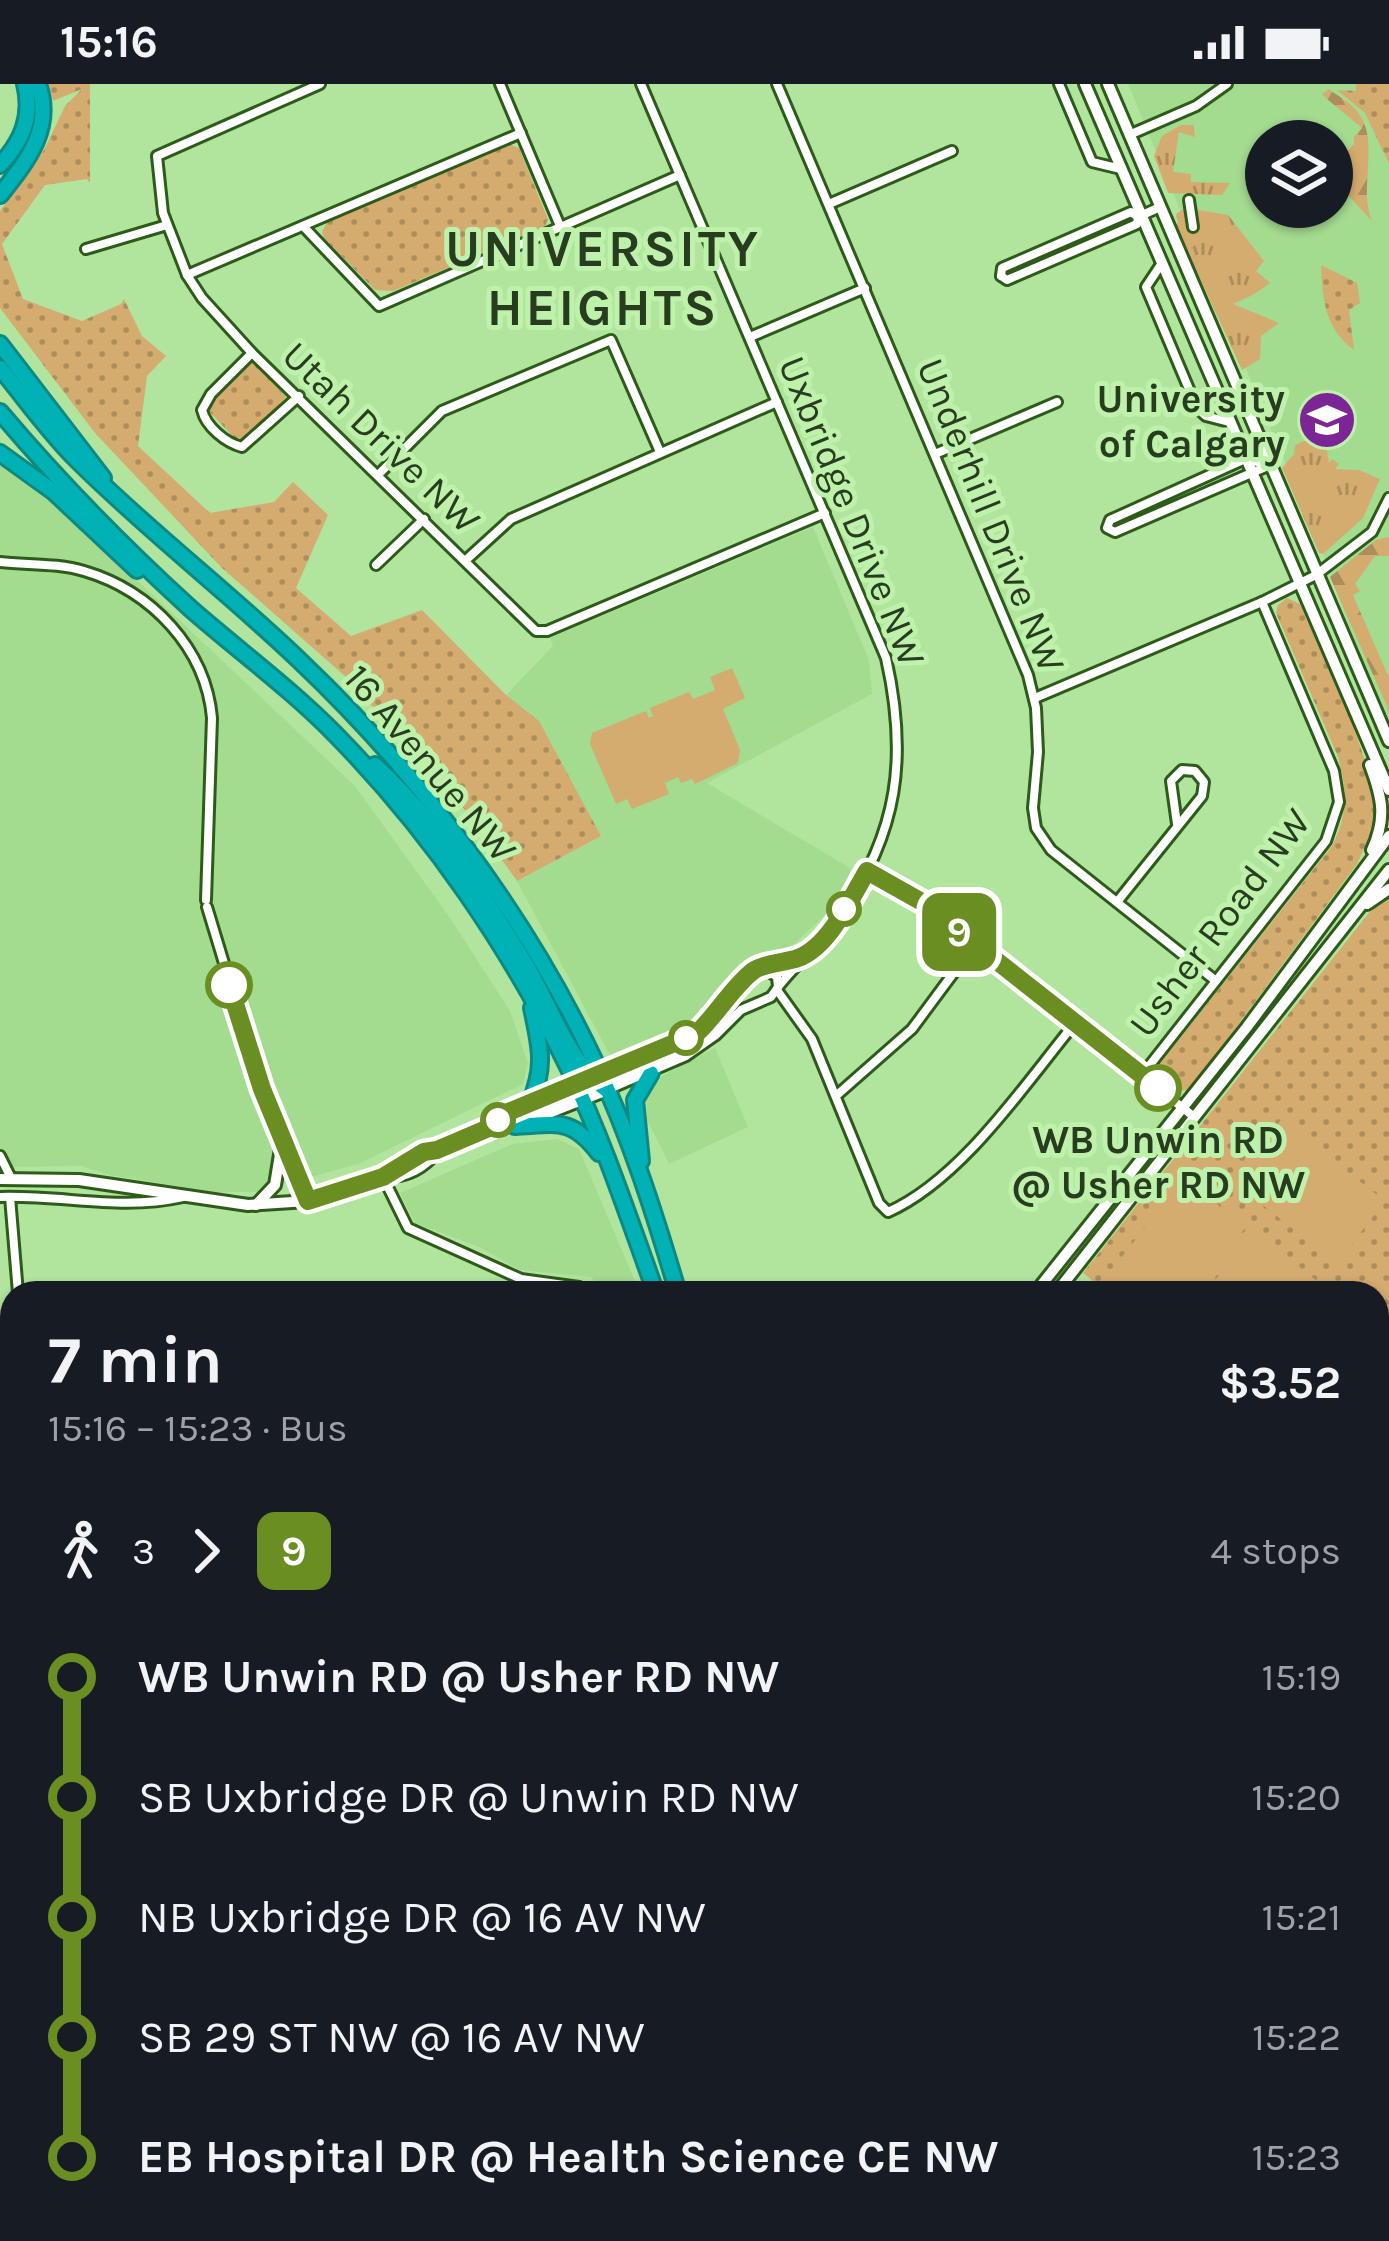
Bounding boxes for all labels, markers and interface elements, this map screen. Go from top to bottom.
text: 15:16 [60,16,158,68]
map controls [1245,120,1353,228]
button: layers [1245,120,1353,228]
district label: UNIVERSITY HEIGHTS [445,219,761,338]
street label: Utah Drive NW [273,332,490,543]
street label: Uxbridge Drive NW [769,350,935,673]
street label: Underhill Drive NW [907,352,1075,679]
place label: University of Calgary [1096,376,1285,467]
school or university icon: University of Calgary [1296,389,1358,451]
street label: 16 Avenue NW [334,656,526,872]
street label: Usher Road NW [1119,799,1321,1046]
unlabelled marker [828,893,860,925]
line badge: 9 [920,893,998,971]
text: 9 [946,907,972,957]
unlabelled marker [207,963,251,1007]
unlabelled marker [670,1022,702,1054]
marker: WB Unwin RD @ Usher RD NW [1136,1066,1180,1110]
unlabelled marker [482,1104,514,1136]
place label: WB Unwin RD @ Usher RD NW [1011,1117,1305,1208]
text: 7 min [48,1321,223,1399]
text: $3.52 [1219,1357,1341,1409]
text: 15:16 – 15:23 · Bus [48,1405,347,1451]
icon: walk [48,1518,114,1584]
icon: forward [173,1518,239,1584]
text: 9 [281,1526,307,1576]
text: 3 [132,1528,155,1574]
text: 4 stops [1210,1528,1341,1574]
text: WB Unwin RD @ Usher RD NW [138,1651,779,1703]
text: 15:19 [1262,1654,1341,1700]
text: SB Uxbridge DR @ Unwin RD NW [138,1771,799,1823]
text: 15:20 [1251,1774,1341,1820]
text: NB Uxbridge DR @ 16 AV NW [138,1891,706,1943]
text: 15:21 [1262,1894,1341,1940]
text: SB 29 ST NW @ 16 AV NW [138,2011,645,2063]
text: 15:22 [1252,2014,1341,2060]
text: EB Hospital DR @ Health Science CE NW [138,2131,998,2183]
text: 15:23 [1251,2134,1341,2180]

